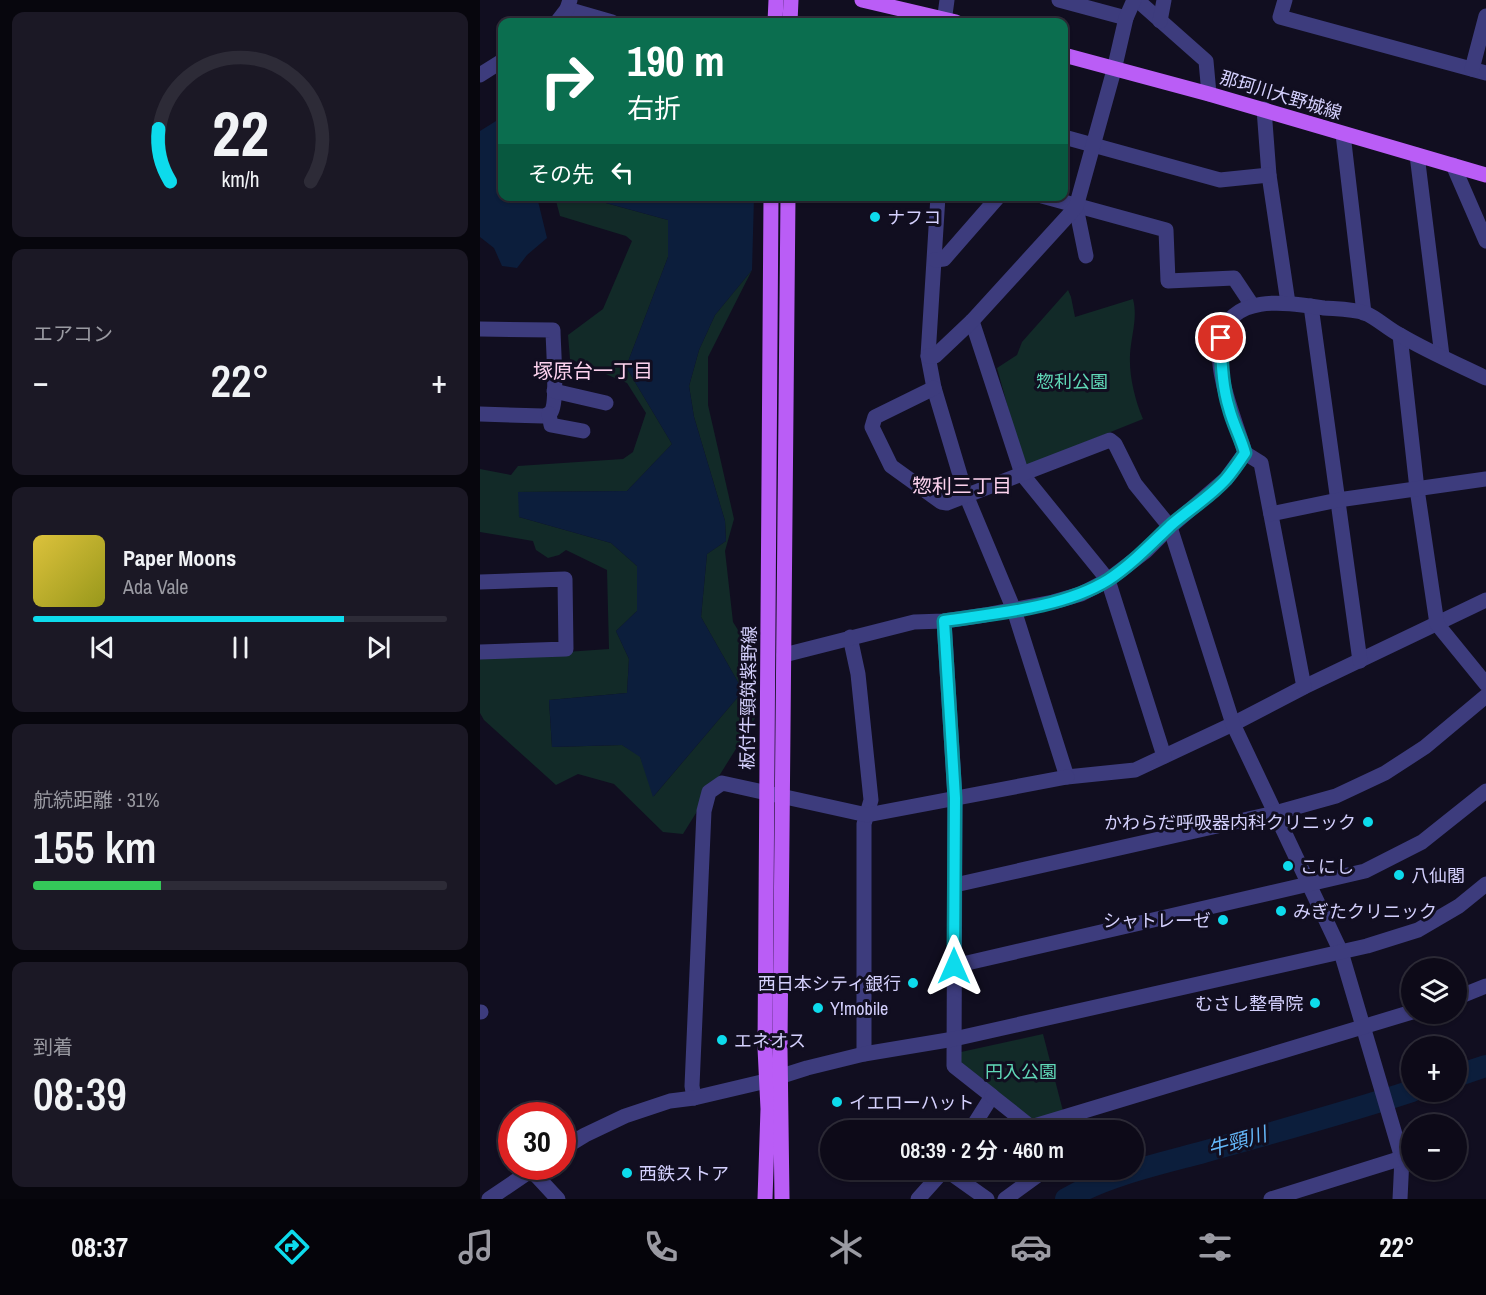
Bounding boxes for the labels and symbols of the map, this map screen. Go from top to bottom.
street label: 那珂川大野城線 [1217,65,1345,125]
place label: ナフコ [887,205,941,230]
marker: ナフコ [868,210,882,224]
pin [1195,312,1246,363]
district label: 塚原台一丁目 [533,357,653,384]
park label: 惣利公園 [1036,369,1108,394]
district label: 惣利三丁目 [912,472,1012,499]
street label: 板付牛頸筑紫野線 [734,626,762,770]
place label: かわらだ呼吸器内科クリニック [1104,810,1356,835]
marker: かわらだ呼吸器内科クリニック [1361,815,1375,829]
place label: こにし [1300,854,1354,879]
marker: こにし [1281,859,1295,873]
place label: 八仙閣 [1411,863,1465,888]
marker: 八仙閣 [1392,868,1406,882]
place label: みぎたクリニック [1293,899,1437,924]
marker: みぎたクリニック [1274,904,1288,918]
place label: シャトレーゼ [1103,908,1211,933]
marker: シャトレーゼ [1216,913,1230,927]
position arrow [922,934,986,998]
place label: 西日本シティ銀行 [758,971,901,996]
marker: 西日本シティ銀行 [906,976,920,990]
place label: むさし整骨院 [1195,991,1303,1016]
place label: Y!mobile [830,996,888,1021]
marker: むさし整骨院 [1308,996,1322,1010]
marker: Y!mobile [811,1001,825,1015]
place label: エネオス [734,1028,806,1053]
marker: エネオス [715,1033,729,1047]
park label: 円入公園 [985,1059,1057,1084]
place label: イエローハット [849,1090,974,1115]
marker: イエローハット [830,1095,844,1109]
speed limit sign: 30 [498,1102,576,1180]
water label: 牛頸川 [1204,1119,1271,1162]
place label: 西鉄ストア [639,1161,729,1186]
marker: 西鉄ストア [620,1166,634,1180]

